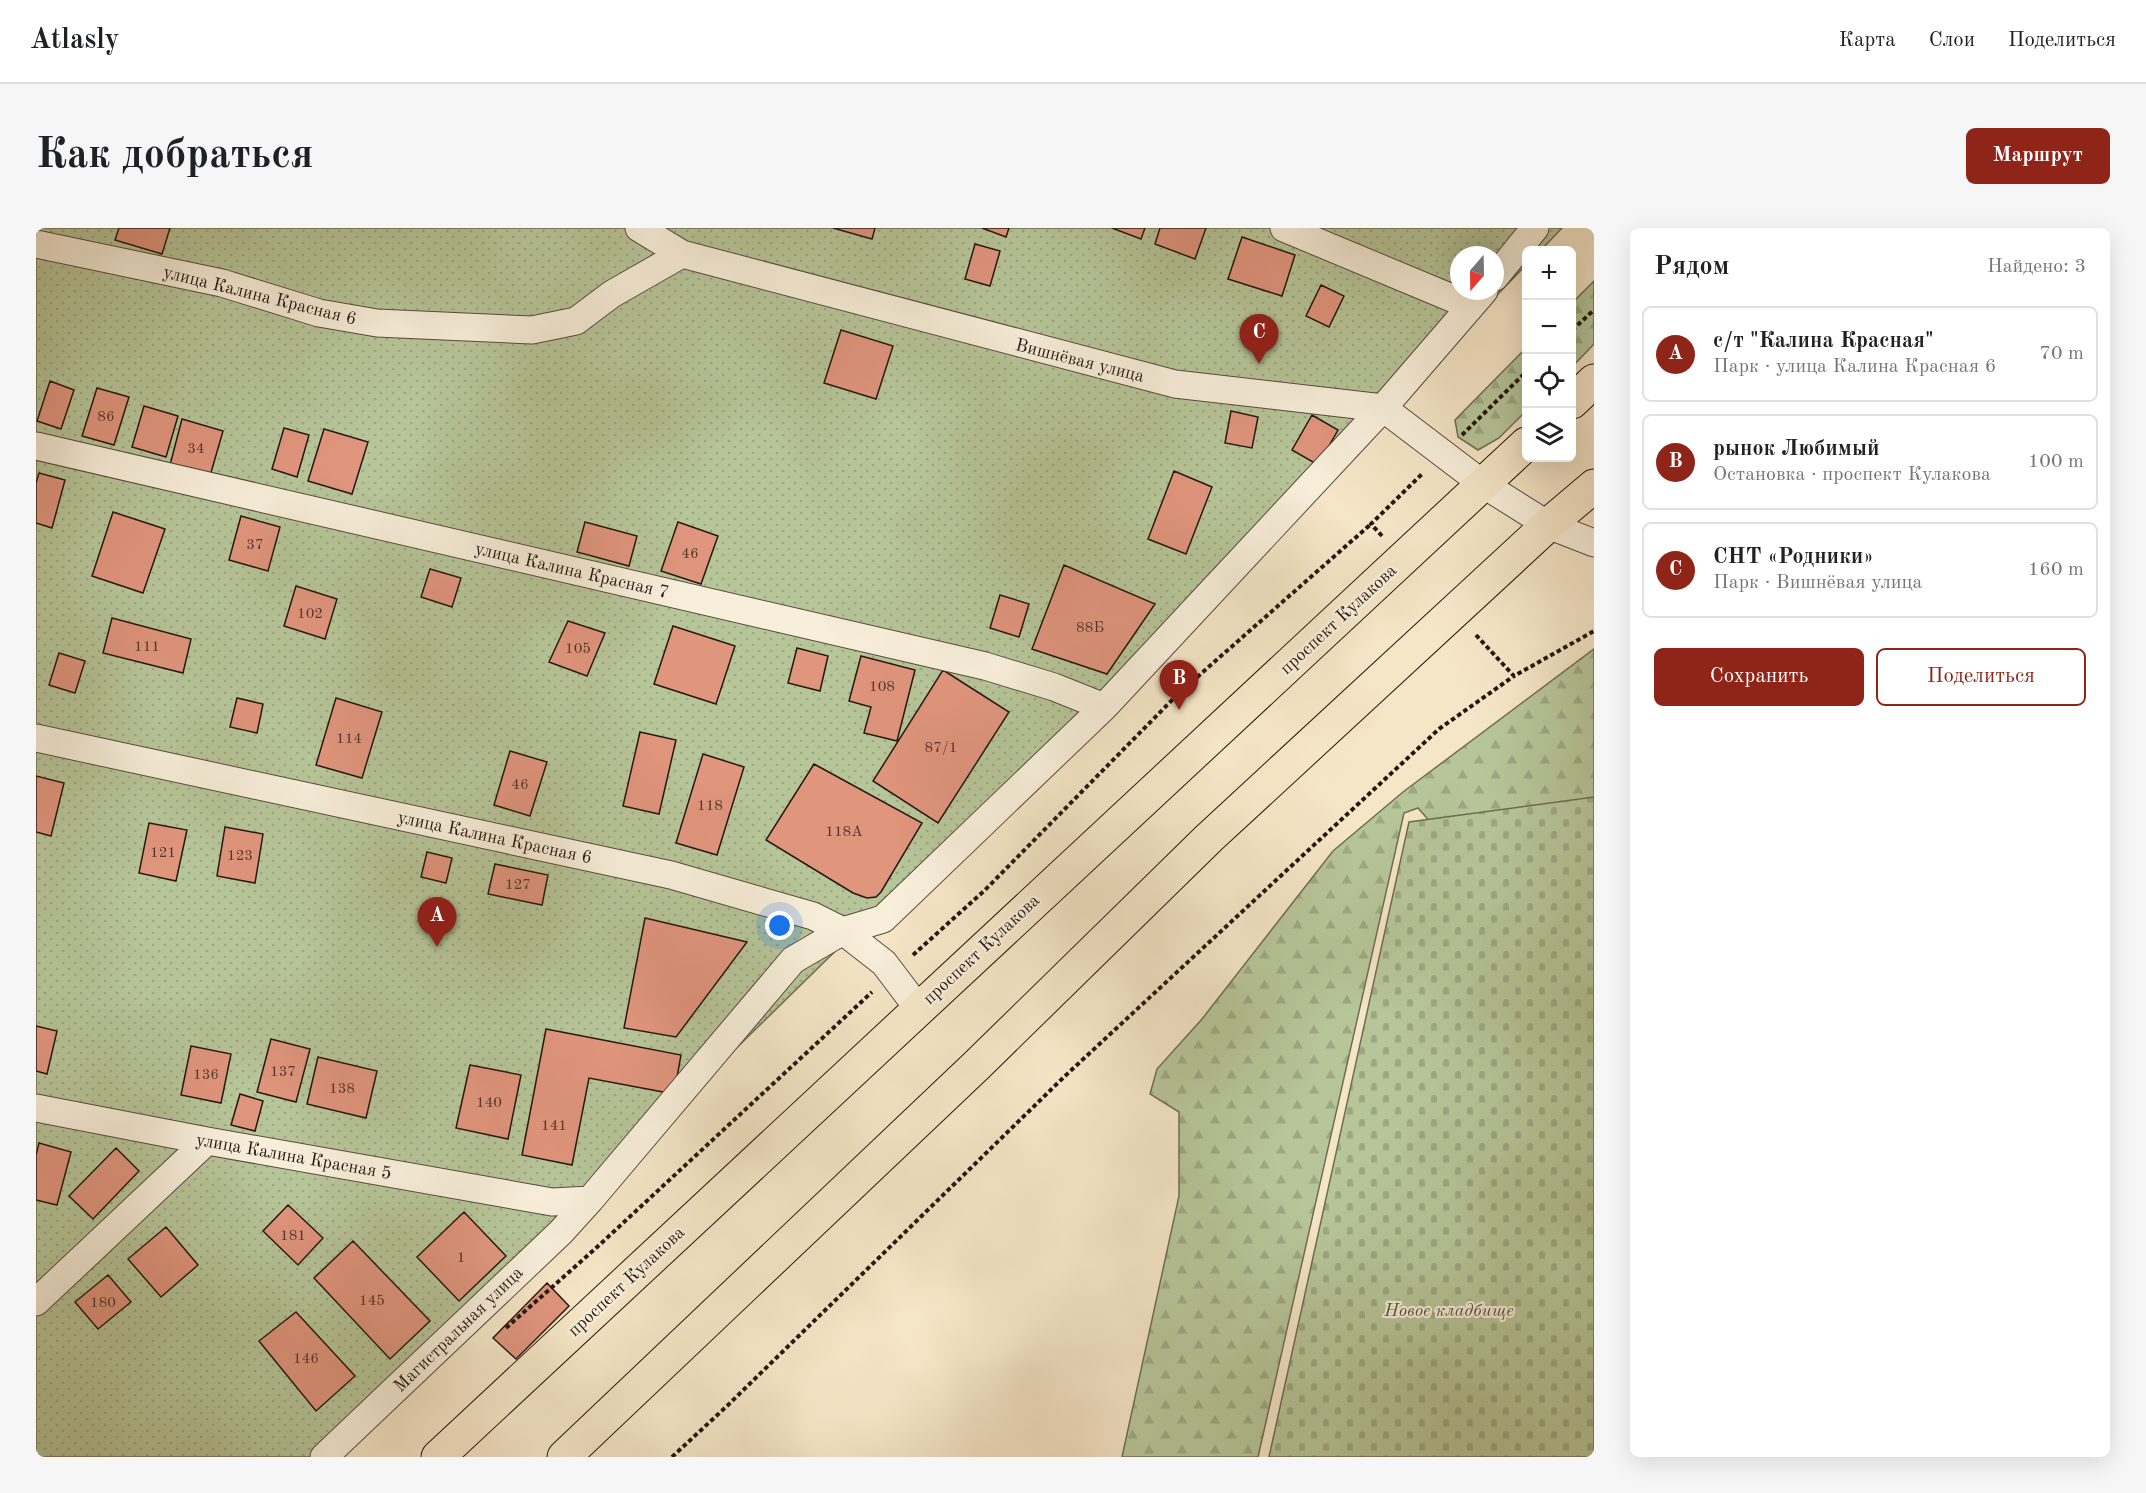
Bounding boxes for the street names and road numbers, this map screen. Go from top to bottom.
street label: улица Калина Красная 6 [161,263,358,329]
street label: Вишнёвая улица [1014,336,1146,386]
street label: улица Калина Красная 7 [473,540,670,602]
street label: проспект Кулакова [1277,561,1400,678]
street label: улица Калина Красная 6 [396,809,594,867]
street label: проспект Кулакова [920,891,1043,1008]
street label: улица Калина Красная 5 [195,1131,393,1183]
street label: проспект Кулакова [565,1223,688,1340]
street label: Магистральная улица [391,1264,527,1396]

